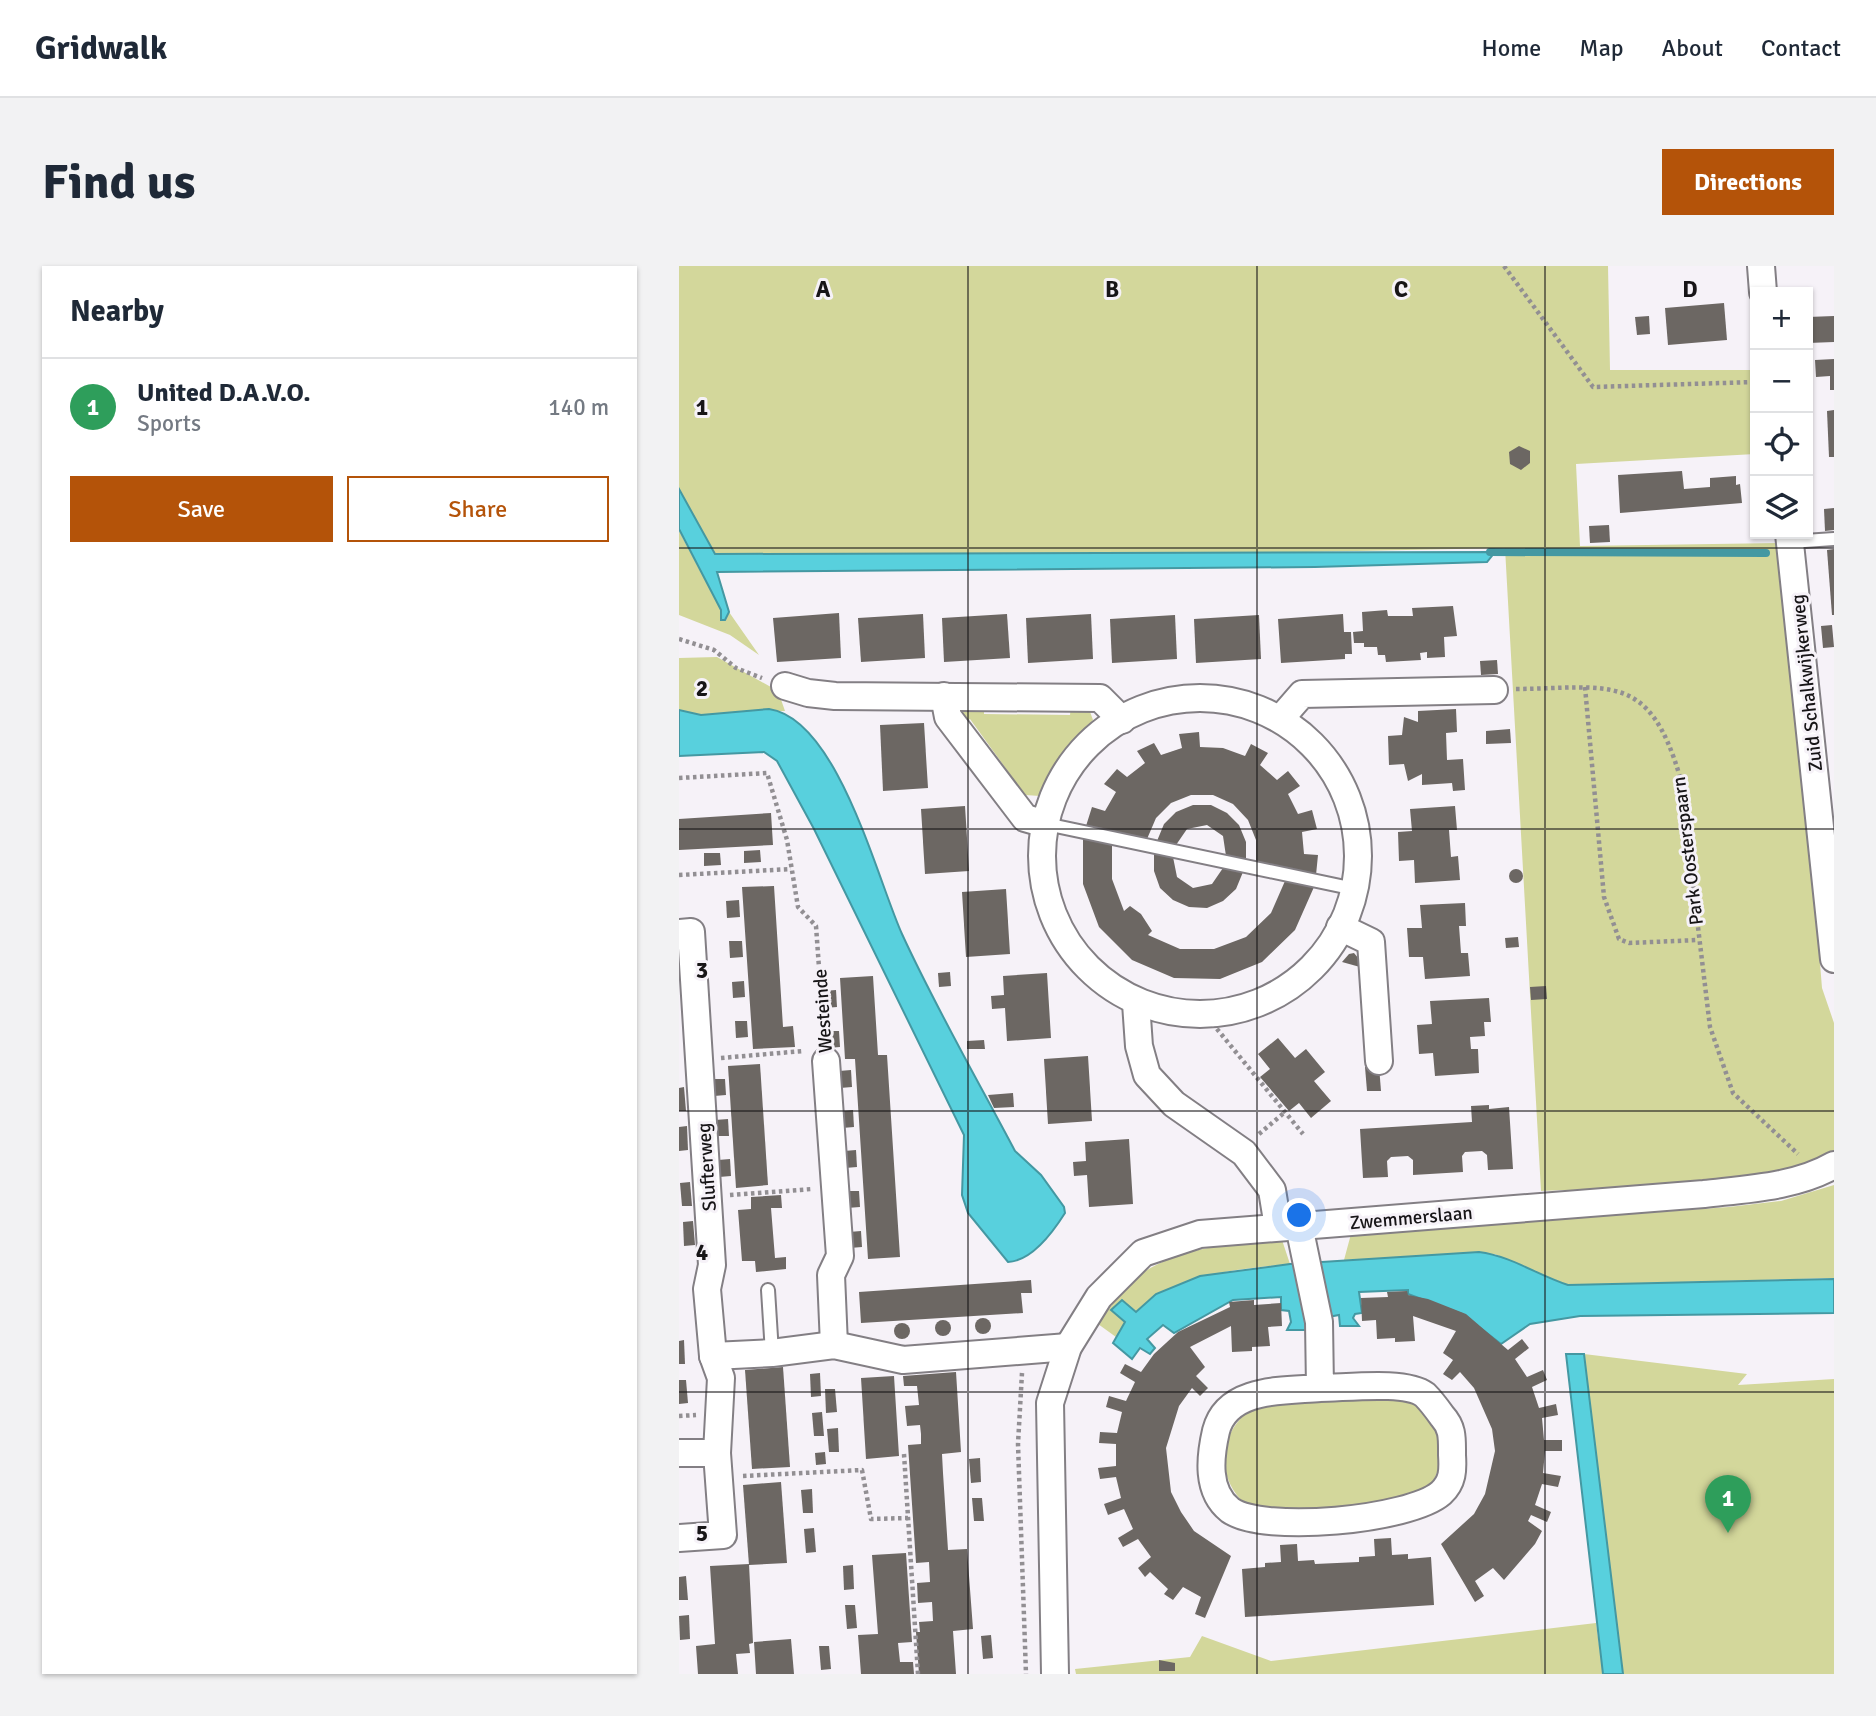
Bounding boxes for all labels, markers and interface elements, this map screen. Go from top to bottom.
text: Gridwalk [35,28,167,69]
text: Home [1481,33,1541,63]
text: Map [1579,33,1624,63]
text: About [1662,33,1723,63]
text: Contact [1761,33,1841,63]
button: Directions [1662,149,1834,215]
text: Find us [42,152,195,212]
text: A [816,275,831,304]
text: B [1105,275,1119,304]
text: C [1394,275,1408,304]
text: D [1682,275,1698,304]
map controls [1750,287,1813,539]
button: + [1750,287,1813,350]
text: Nearby [70,293,164,330]
button: − [1750,350,1813,413]
text: United D.A.V.O. [137,377,311,409]
text: 1 [87,393,99,422]
text: 140 m [548,393,609,422]
text: 1 [696,393,708,422]
text: Sports [137,409,201,438]
button: locate [1750,413,1813,476]
button: Save [70,476,333,542]
button: Share [347,476,609,542]
button: layers [1750,476,1813,539]
street label: Zuid Schalkwijkerweg [1786,593,1828,773]
text: 2 [696,674,708,703]
street label: Park Oosterspaarn [1667,775,1709,926]
text: 3 [696,956,708,985]
street label: Westeinde [808,968,838,1054]
street label: Slufterweg [692,1122,722,1212]
your location [1282,1198,1316,1232]
street label: Zwemmerslaan [1349,1201,1474,1235]
text: 4 [696,1238,708,1267]
pin: 1 [1705,1475,1751,1533]
text: 5 [696,1519,708,1548]

